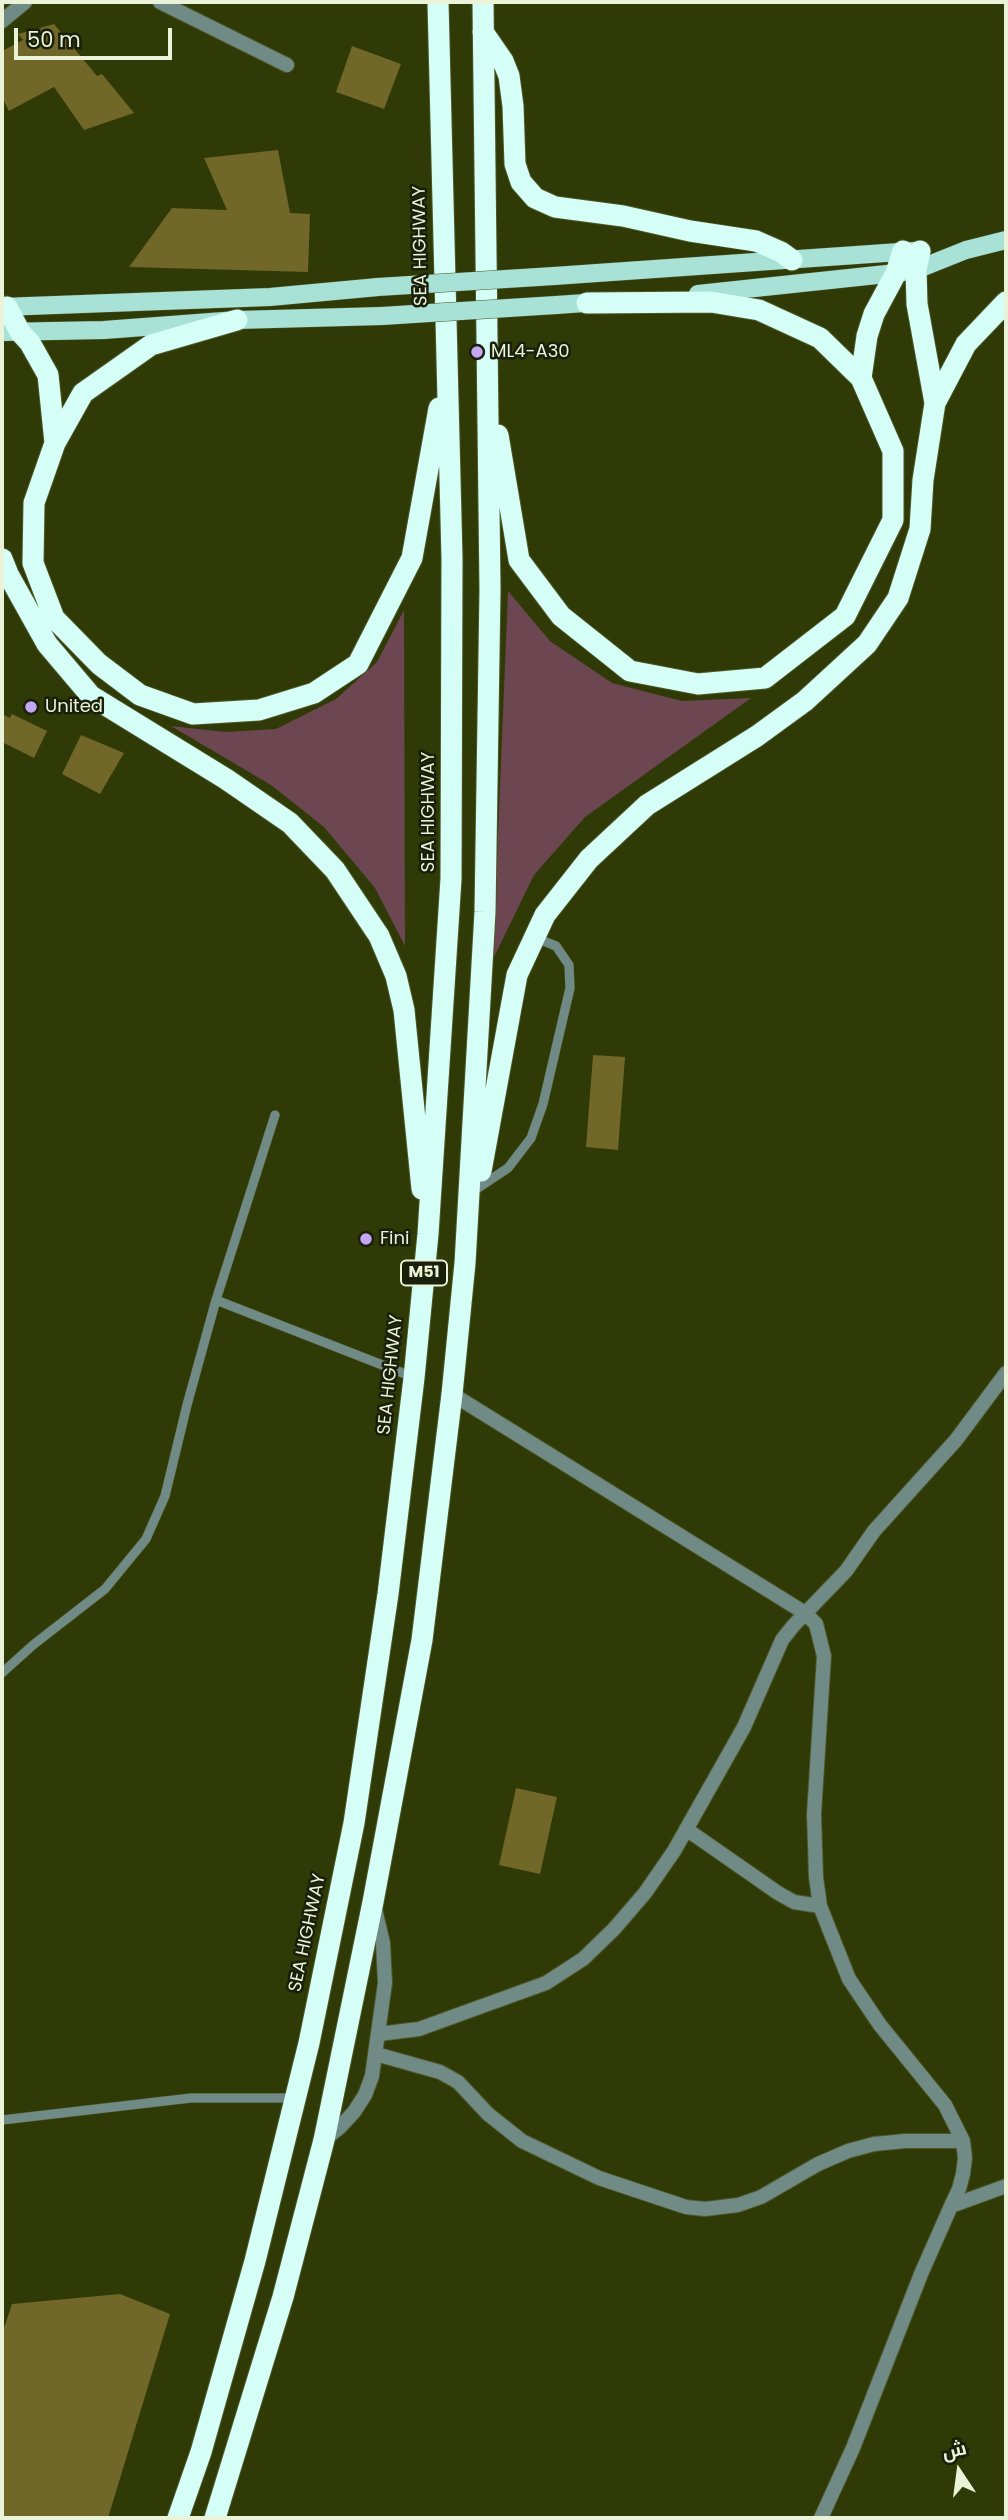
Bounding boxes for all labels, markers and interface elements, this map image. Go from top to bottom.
scale bar [18,14,175,58]
text: 50 m [27,25,81,54]
street label: SEA HIGHWAY [409,186,433,306]
place label: ML4-A30 [491,341,570,363]
marker: ML4-A30 [469,344,485,360]
place label: United [45,696,103,718]
marker: United [23,699,39,715]
street label: SEA HIGHWAY [418,752,440,872]
place label: Fini [380,1228,409,1250]
marker: Fini [358,1231,374,1247]
road number: M51 [401,1260,447,1286]
street label: SEA HIGHWAY [374,1314,408,1436]
street label: SEA HIGHWAY [285,1872,331,1994]
text: ش [939,2434,969,2466]
north arrow [924,2436,994,2506]

